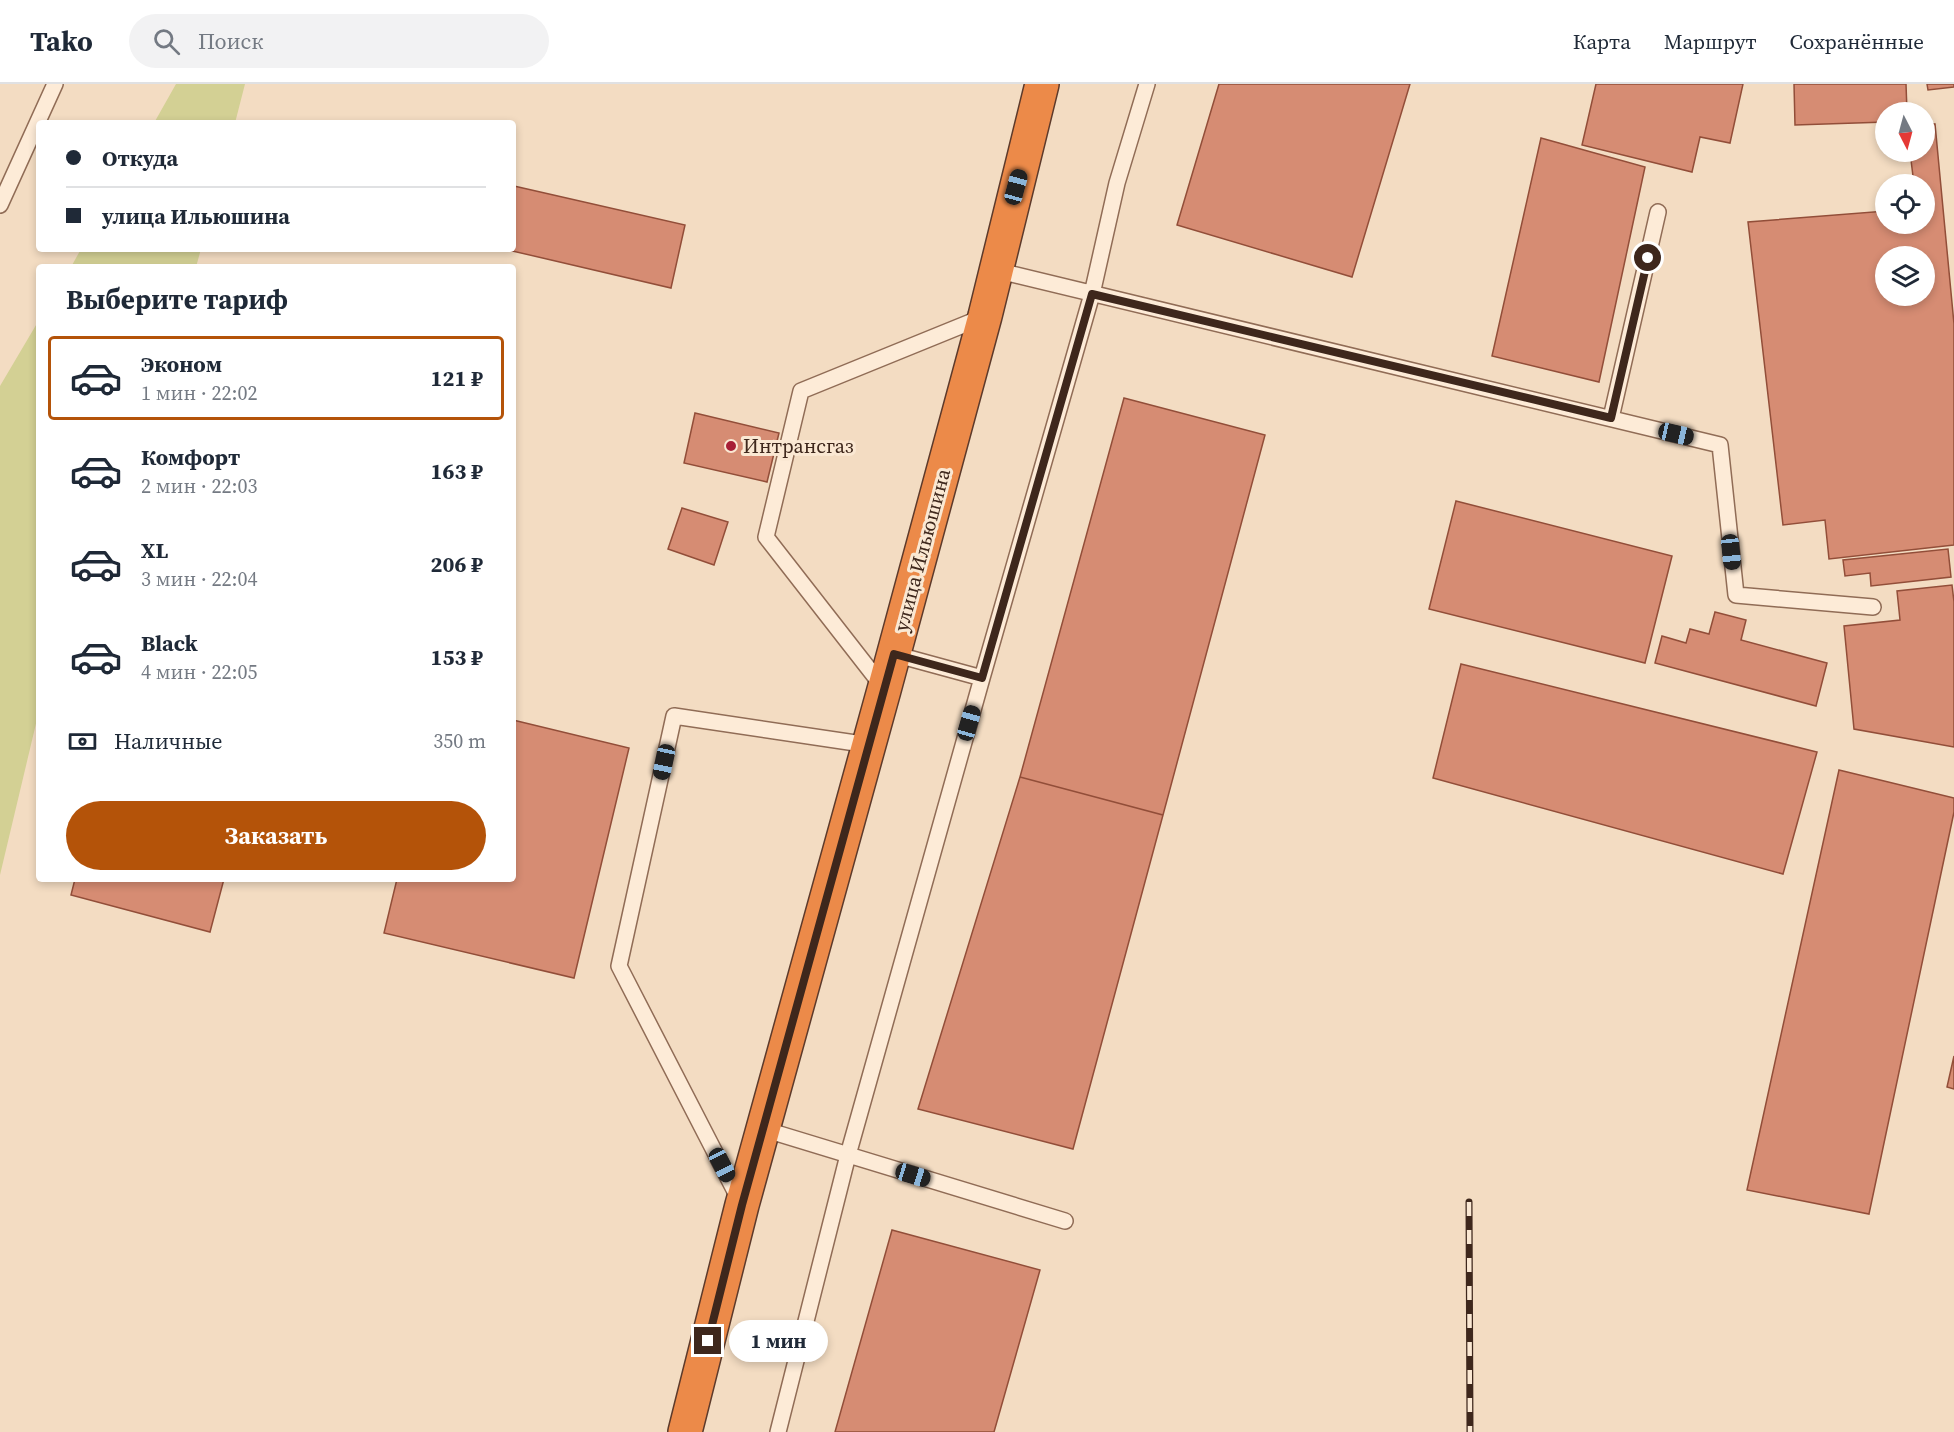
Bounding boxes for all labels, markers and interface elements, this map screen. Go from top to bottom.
search box [129,14,549,68]
text: Tako [30,22,93,60]
icon: search [150,25,183,58]
text: Поиск [198,26,263,56]
text: Карта [1573,27,1631,56]
text: Маршрут [1664,27,1757,56]
text: Сохранённые [1790,27,1924,56]
north arrow [1875,102,1935,162]
map controls [1875,102,1935,306]
text: Откуда [102,143,178,173]
car [1003,167,1029,207]
button: locate [1875,174,1935,234]
text: улица Ильюшина [102,201,290,231]
route start [1634,244,1661,271]
button: layers [1875,246,1935,306]
text: Выберите тариф [66,281,288,318]
text: Эконом [141,349,222,379]
icon: car [69,351,123,405]
text: 121 ₽ [431,363,483,393]
text: 1 мин · 22:02 [141,379,257,407]
car [1656,421,1696,447]
place label: Интрансгаз [743,432,854,460]
marker: Интрансгаз [724,439,738,453]
text: Комфорт [141,442,240,472]
icon: car [69,444,123,498]
text: 163 ₽ [431,456,483,486]
street label: улица Ильюшина [887,465,957,634]
text: 2 мин · 22:03 [141,472,257,500]
car [1720,533,1742,571]
text: XL [141,535,168,565]
icon: car [69,537,123,591]
text: 206 ₽ [431,549,483,579]
text: 3 мин · 22:04 [141,565,257,593]
text: Black [141,628,198,658]
icon: car [69,630,123,684]
text: 153 ₽ [431,642,483,672]
text: 4 мин · 22:05 [141,658,257,686]
car [955,703,983,743]
icon: cash [66,725,99,758]
text: Наличные [114,726,223,756]
text: 350 m [433,727,486,755]
car [651,743,677,781]
button: Заказать [66,801,486,870]
car [706,1145,738,1185]
car [893,1161,933,1189]
callout: 1 мин [729,1320,828,1362]
route end [694,1327,721,1354]
text: 1 мин [751,1327,806,1355]

